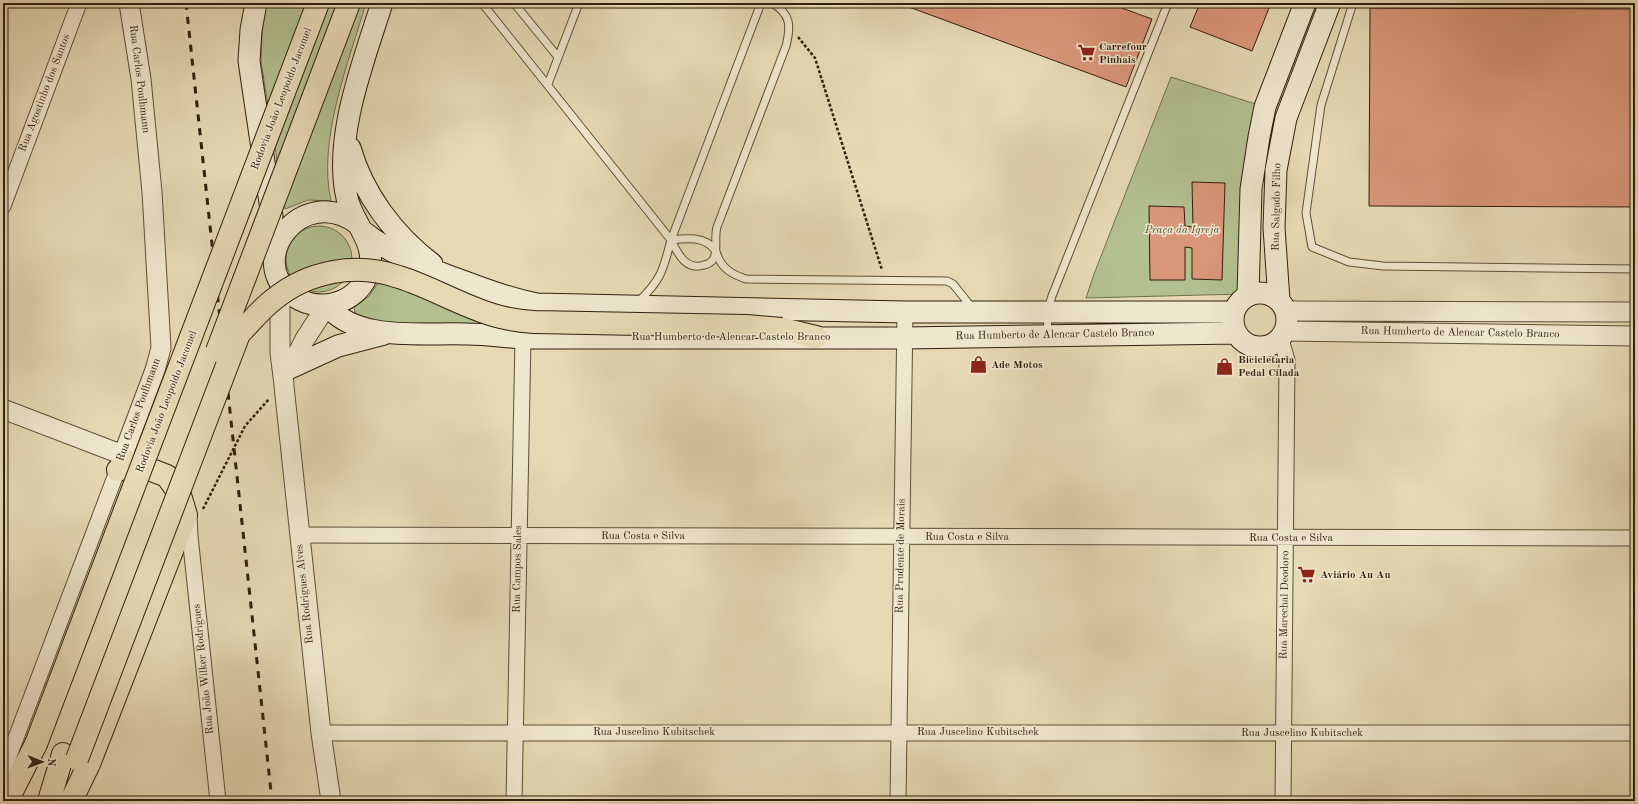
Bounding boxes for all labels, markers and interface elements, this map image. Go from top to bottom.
street label: Rua Carlos Poulhmann [127,24,151,134]
street label: Rodovia João Leopoldo Jacomel [250,26,314,172]
street label: Rua Agostinho dos Santos [17,32,73,154]
place label: Carrefour Pinhais [1099,42,1147,66]
supermarket icon: Carrefour Pinhais [1076,43,1096,63]
street label: Rua Salgado Filho [1271,163,1283,251]
park label: Praça da Igreja [1144,225,1219,236]
street label: Rua Humberto de Alencar Castelo Branco [1360,326,1560,340]
street label: Rua Humberto de Alencar Castelo Branco [955,328,1155,342]
street label: Rodovia João Leopoldo Jacomel [135,329,199,475]
street label: Rua Humberto de Alencar Castelo Branco [632,332,830,343]
shop icon: Ade Motos [968,355,988,375]
place label: Bicicletaria Pedal Cilada [1238,355,1300,379]
shop icon: Bicicletaria Pedal Cilada [1215,356,1235,376]
street label: Rua Carlos Poulhmann [115,357,163,463]
place label: Ade Motos [991,360,1043,371]
street label: Rua Prudente de Morais [894,498,908,614]
street label: Rua Campos Sales [512,525,524,613]
street label: Rua Costa e Silva [601,531,686,542]
street label: Rua Costa e Silva [925,532,1010,543]
street label: Rua Costa e Silva [1249,533,1334,544]
street label: Rua Rodrigues Alves [294,543,316,644]
street label: Rua Marechal Deodoro [1279,550,1291,660]
supermarket icon: Aviário Au Au [1297,565,1317,585]
place label: Aviário Au Au [1320,570,1390,581]
street label: Rua João Wilker Rodrigues [192,603,216,735]
street label: Rua Juscelino Kubitschek [593,727,715,738]
street label: Rua Juscelino Kubitschek [917,727,1039,738]
street label: Rua Juscelino Kubitschek [1241,728,1363,739]
north arrow [22,742,62,782]
text: N [45,758,56,767]

